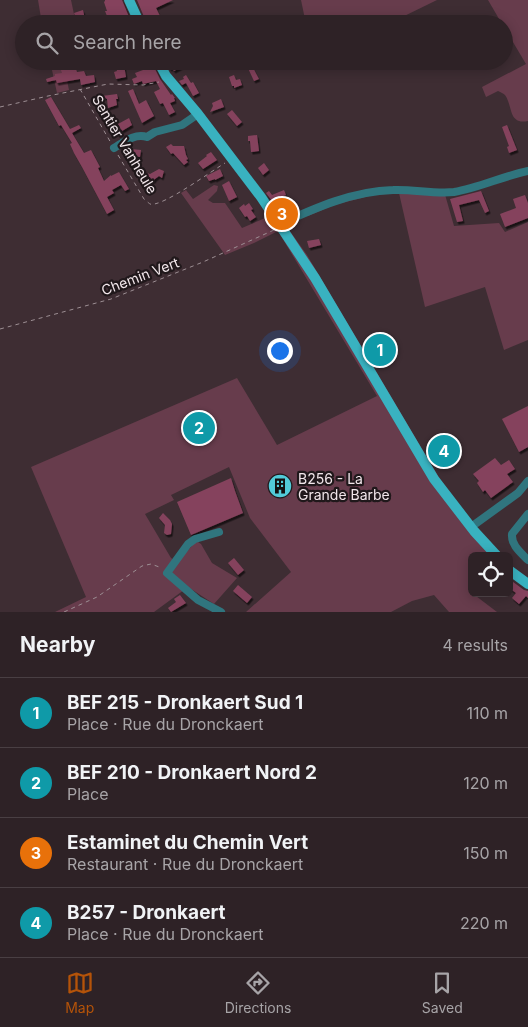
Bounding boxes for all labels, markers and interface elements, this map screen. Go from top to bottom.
search box [15,15,513,70]
icon: search [33,29,61,57]
text: Search here [73,31,182,54]
street label: Sentier Vanheule [89,92,161,196]
pin: 3 [266,195,298,233]
street label: Chemin Vert [99,253,182,299]
pin: 1 [364,331,396,369]
your location [267,338,293,364]
pin: 2 [183,409,215,447]
pin: 4 [428,432,460,470]
place label: B256 - La Grande Barbe [298,470,390,503]
building icon: B256 - La Grande Barbe [267,473,293,499]
map controls [468,552,513,597]
button: locate [468,552,513,597]
text: Nearby [20,632,95,657]
text: 4 results [443,635,508,655]
text: BEF 215 - Dronkaert Sud 1 [67,691,303,714]
text: 1 [33,703,39,723]
text: 110 m [466,703,508,723]
text: Place · Rue du Dronckaert [67,714,264,734]
text: BEF 210 - Dronkaert Nord 2 [67,761,317,784]
text: 2 [31,773,41,793]
text: 120 m [463,773,508,793]
text: Place [67,784,109,804]
text: Estaminet du Chemin Vert [67,831,308,854]
text: 3 [31,843,41,863]
text: 150 m [463,843,508,863]
text: Restaurant · Rue du Dronckaert [67,854,303,874]
text: B257 - Dronkaert [67,901,226,924]
text: 4 [31,913,41,933]
text: 220 m [460,913,508,933]
text: Place · Rue du Dronckaert [67,924,264,944]
tab: Map [65,969,94,1016]
tab: Directions [225,969,291,1016]
tab: Saved [422,969,463,1016]

